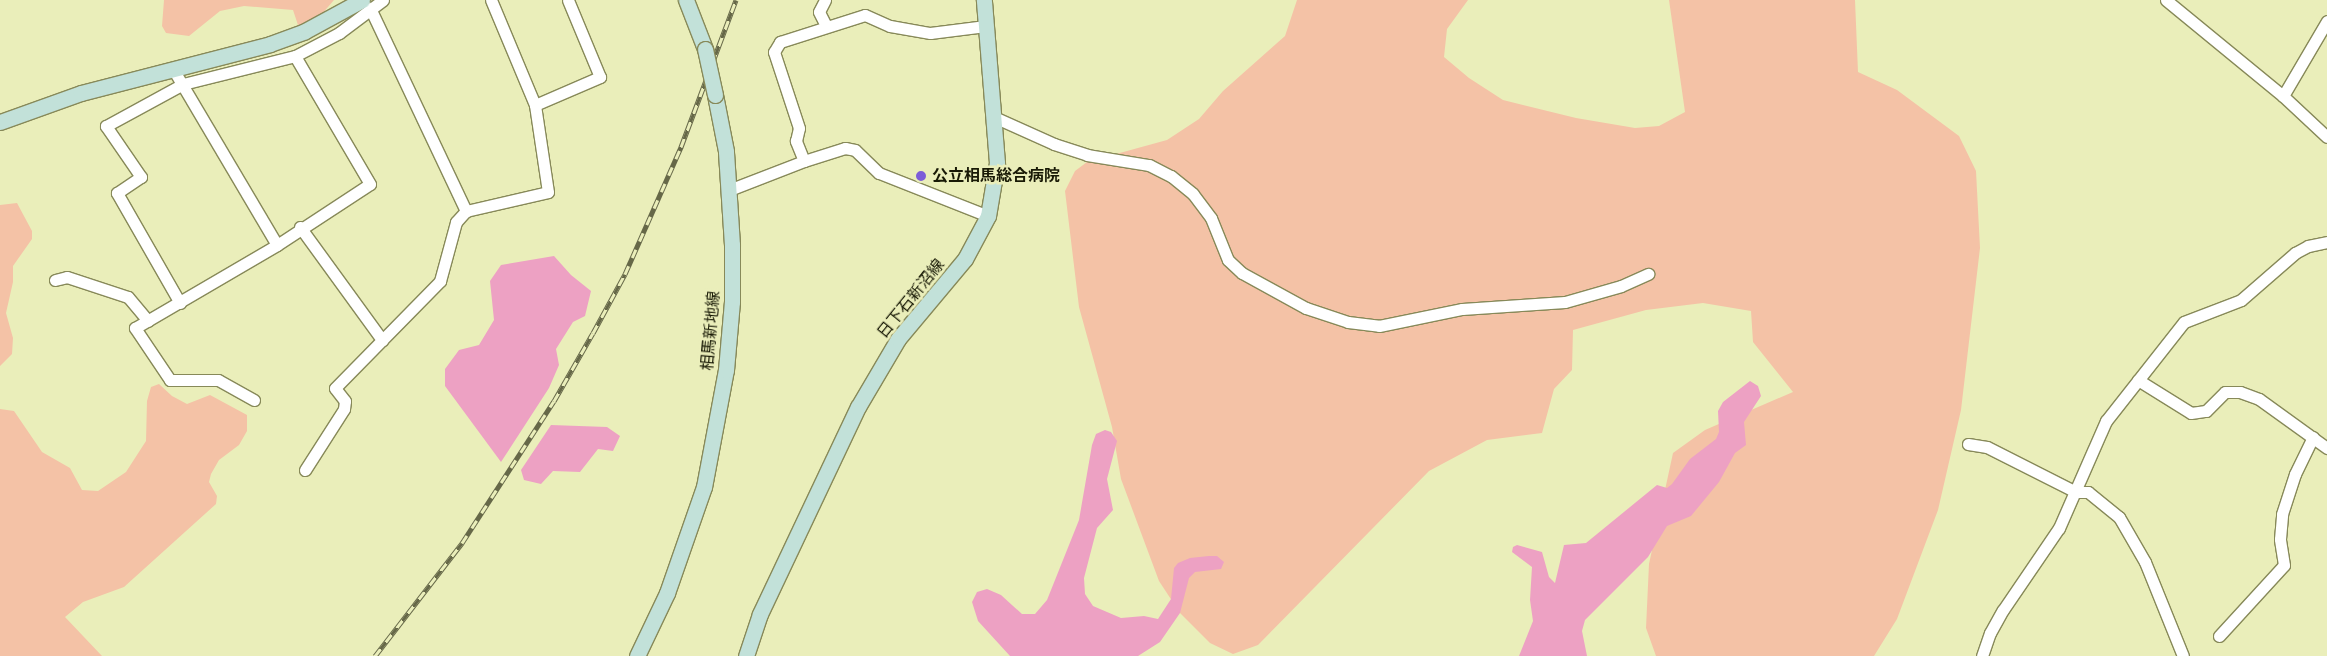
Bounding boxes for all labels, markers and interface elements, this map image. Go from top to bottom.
place label: 公立相馬総合病院 [932,166,1060,186]
marker: 公立相馬総合病院 [914,169,928,183]
street label: 日下石新沼線 [873,256,949,342]
street label: 相馬新地線 [698,290,724,372]

